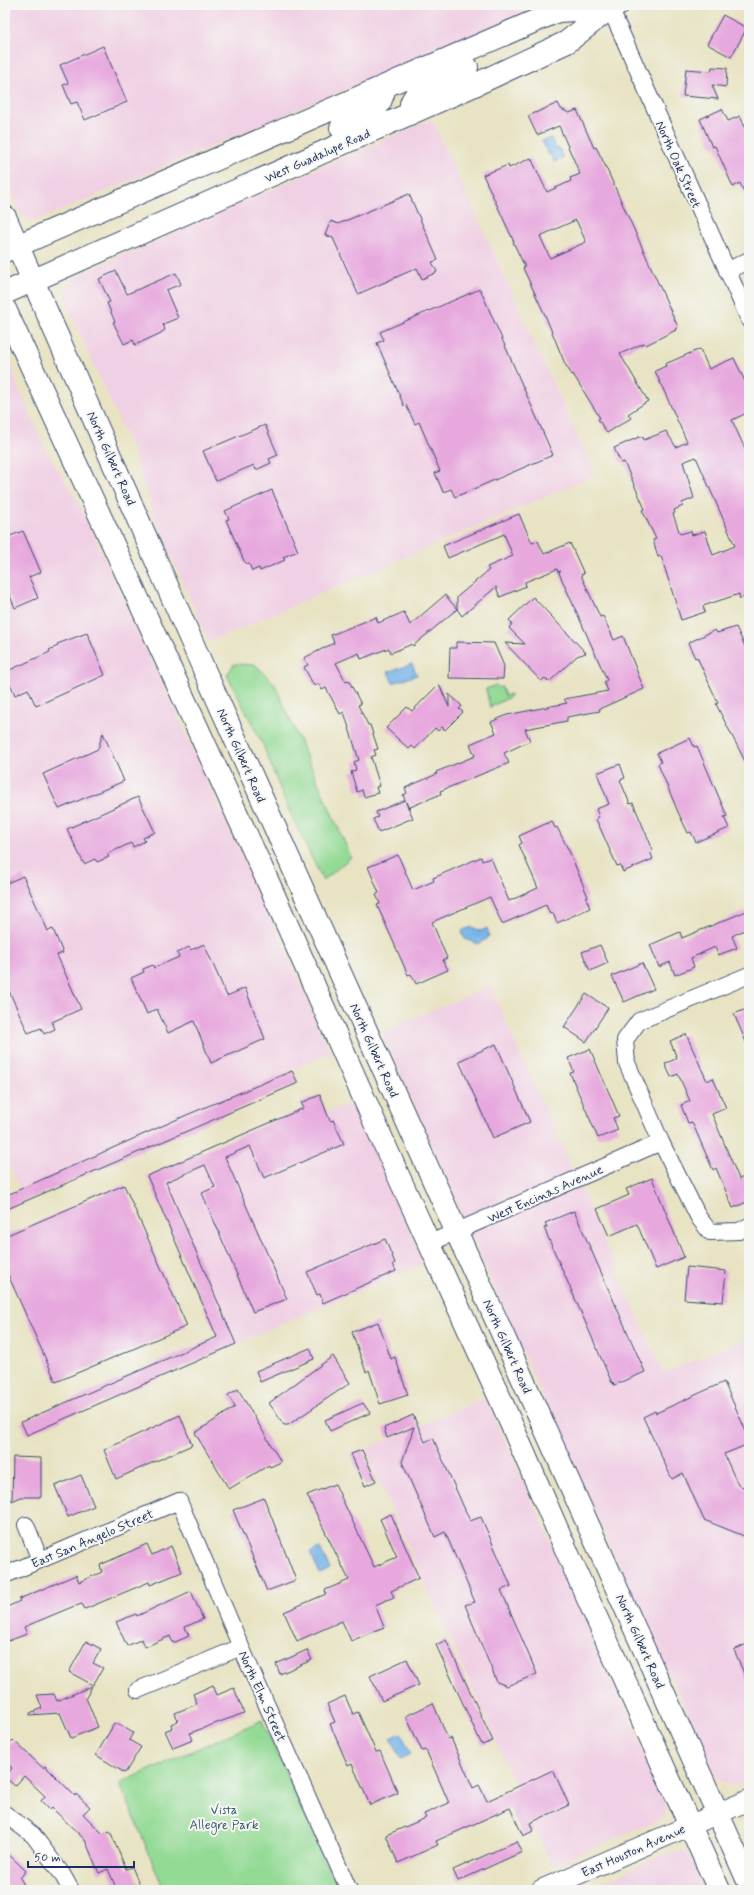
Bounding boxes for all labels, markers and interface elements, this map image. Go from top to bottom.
street label: North Oak Street [651,118,705,211]
street label: West Guadalupe Road [262,125,373,187]
street label: North Gilbert Road [82,409,139,509]
street label: North Gilbert Road [212,706,269,806]
street label: North Gilbert Road [345,1001,402,1101]
street label: West Encinas Avenue [485,1161,606,1227]
street label: North Gilbert Road [478,1297,535,1397]
street label: East San Angelo Street [29,1506,156,1573]
street label: North Gilbert Road [611,1592,668,1692]
street label: North Elm Street [234,1648,289,1745]
park label: Vista Allegre Park [190,1802,259,1835]
street label: East Houston Avenue [579,1821,688,1882]
scale bar [28,1843,134,1869]
text: 50 m [34,1850,61,1866]

